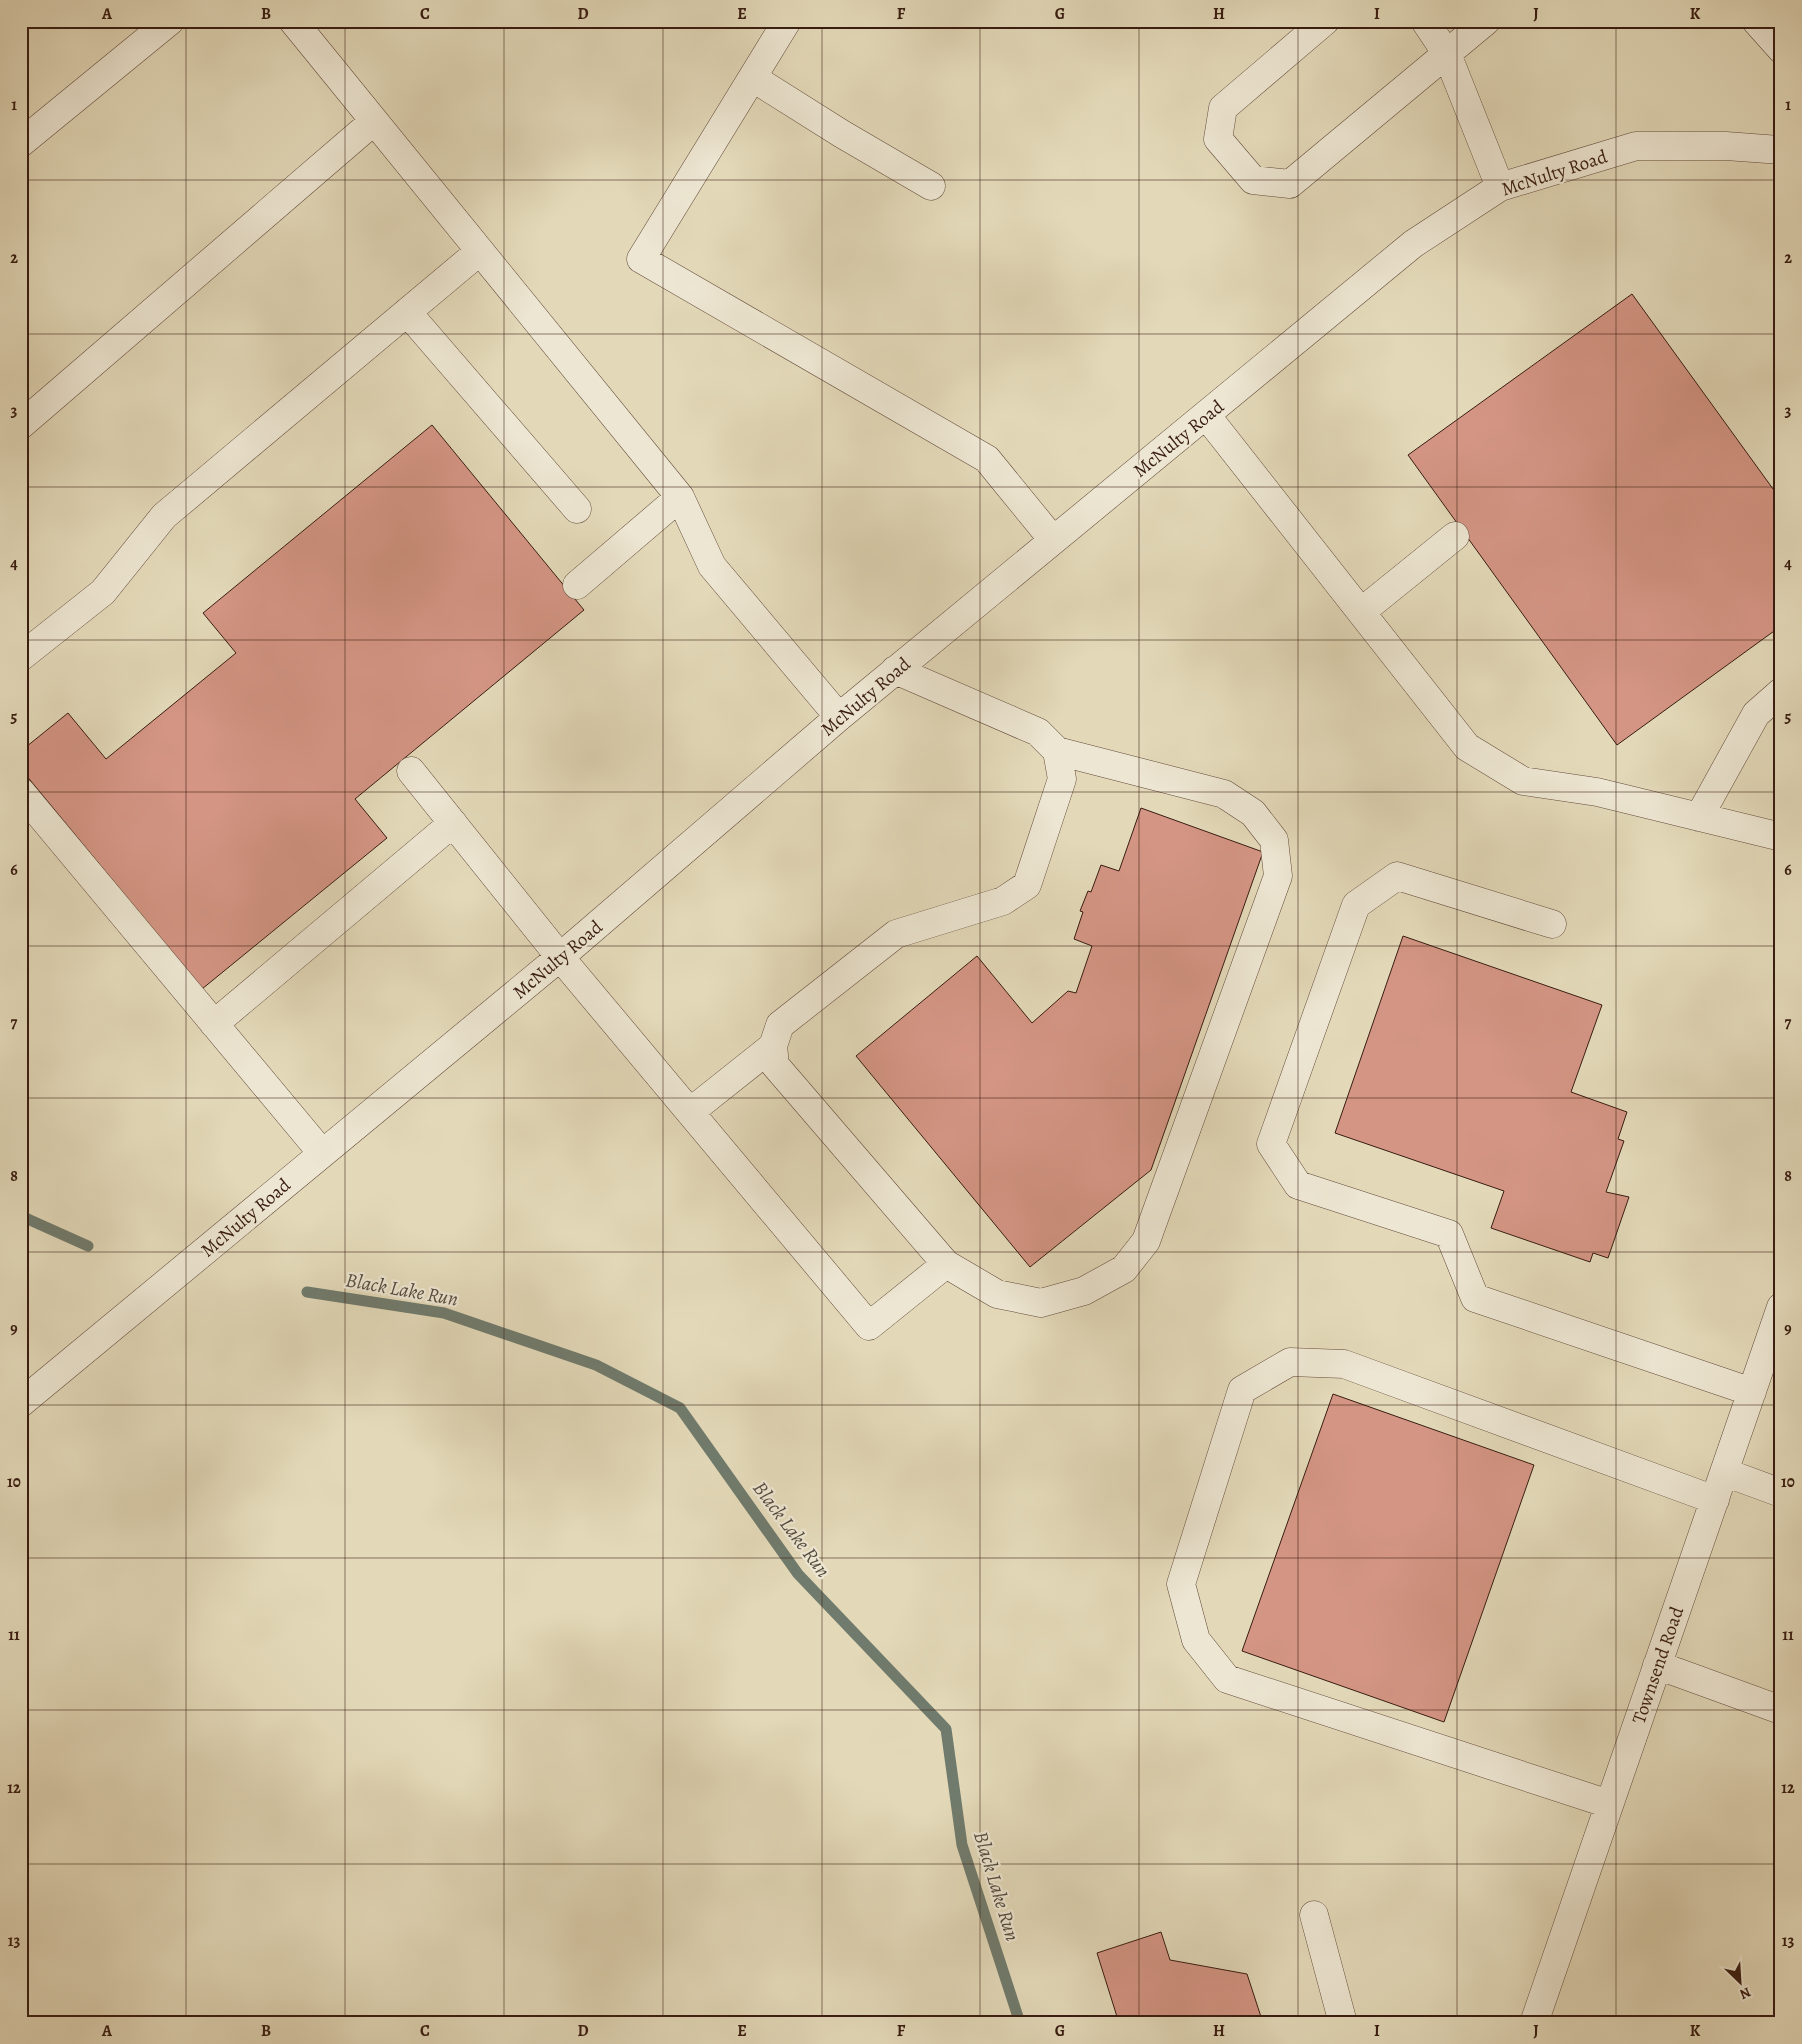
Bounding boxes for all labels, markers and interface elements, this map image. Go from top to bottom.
text: A [101,3,113,25]
text: B [261,3,271,25]
text: C [420,3,430,25]
text: D [577,3,589,25]
text: E [737,3,747,25]
text: F [897,3,906,25]
text: G [1055,3,1065,25]
text: H [1213,3,1225,25]
text: I [1374,3,1380,25]
text: J [1533,3,1539,25]
text: K [1690,3,1701,25]
text: 1 [11,94,17,116]
text: 1 [1785,94,1791,116]
street label: McNulty Road [1498,143,1611,202]
text: 2 [10,247,18,269]
text: 2 [1784,247,1792,269]
street label: McNulty Road [1128,394,1230,483]
text: 3 [11,400,18,422]
text: 3 [1785,400,1792,422]
text: 4 [10,553,18,575]
text: 4 [1784,553,1792,575]
street label: McNulty Road [815,651,917,742]
text: 5 [11,706,18,728]
text: 5 [1785,706,1792,728]
text: 6 [10,859,18,881]
text: 6 [1784,859,1792,881]
street label: McNulty Road [507,914,609,1005]
text: 7 [11,1012,18,1034]
text: 7 [1785,1012,1792,1034]
text: 8 [10,1165,18,1187]
text: 8 [1784,1165,1792,1187]
street label: McNulty Road [195,1172,297,1263]
water label: Black Lake Run [344,1266,460,1313]
text: 9 [10,1318,18,1340]
text: 9 [1784,1318,1792,1340]
text: 10 [7,1471,21,1493]
text: 10 [1781,1471,1795,1493]
water label: Black Lake Run [747,1476,837,1583]
street label: Townsend Road [1626,1603,1690,1727]
text: 11 [8,1624,20,1646]
text: 11 [1782,1624,1794,1646]
text: 12 [7,1777,21,1799]
text: 12 [1781,1777,1795,1799]
water label: Black Lake Run [967,1828,1026,1944]
text: 13 [8,1930,20,1952]
text: 13 [1782,1930,1794,1952]
north arrow [1714,1956,1764,2006]
text: N [1737,1983,1754,2004]
text: A [101,2020,113,2042]
text: B [261,2020,271,2042]
text: C [420,2020,430,2042]
text: D [577,2020,589,2042]
text: E [737,2020,747,2042]
text: F [897,2020,906,2042]
text: G [1055,2020,1065,2042]
text: H [1213,2020,1225,2042]
text: I [1374,2020,1380,2042]
text: J [1533,2020,1539,2042]
text: K [1690,2020,1701,2042]

